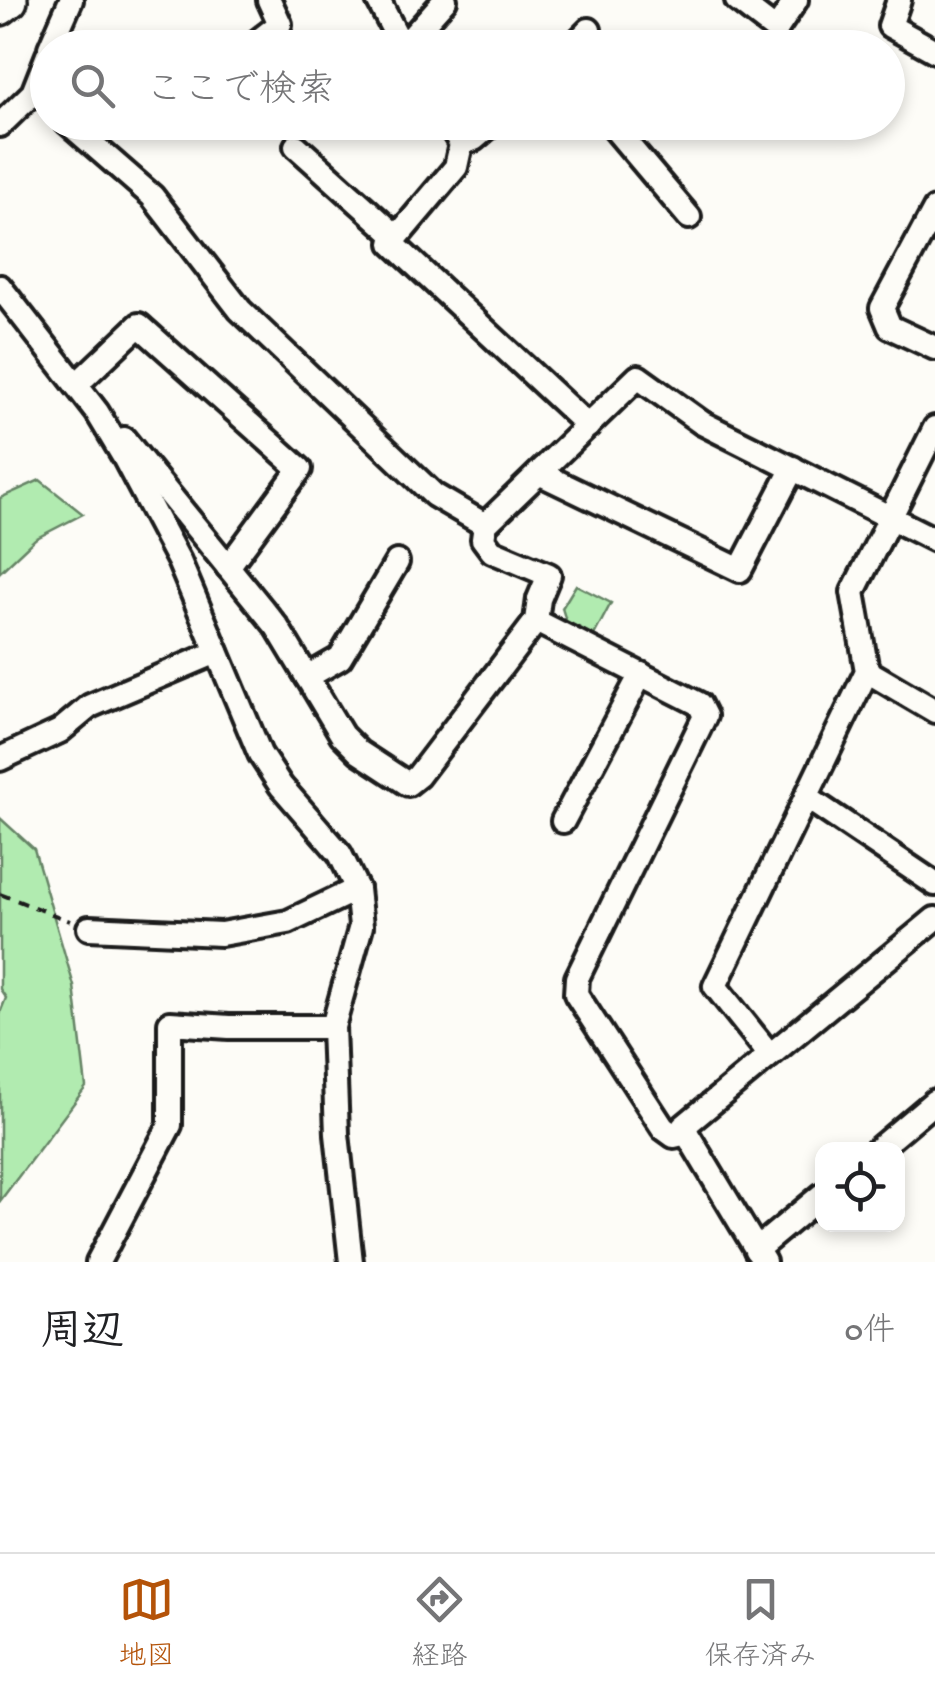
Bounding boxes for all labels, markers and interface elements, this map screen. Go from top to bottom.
search box [30,30,905,140]
icon: search [65,58,120,113]
text: ここで検索 [145,71,335,115]
map controls [815,1142,905,1232]
button: locate [815,1142,905,1232]
text: 周辺 [40,1311,124,1360]
text: 0件 [845,1314,895,1352]
tab: 地図 [118,1572,175,1675]
tab: 経路 [411,1572,468,1675]
tab: 保存済み [704,1572,817,1675]

